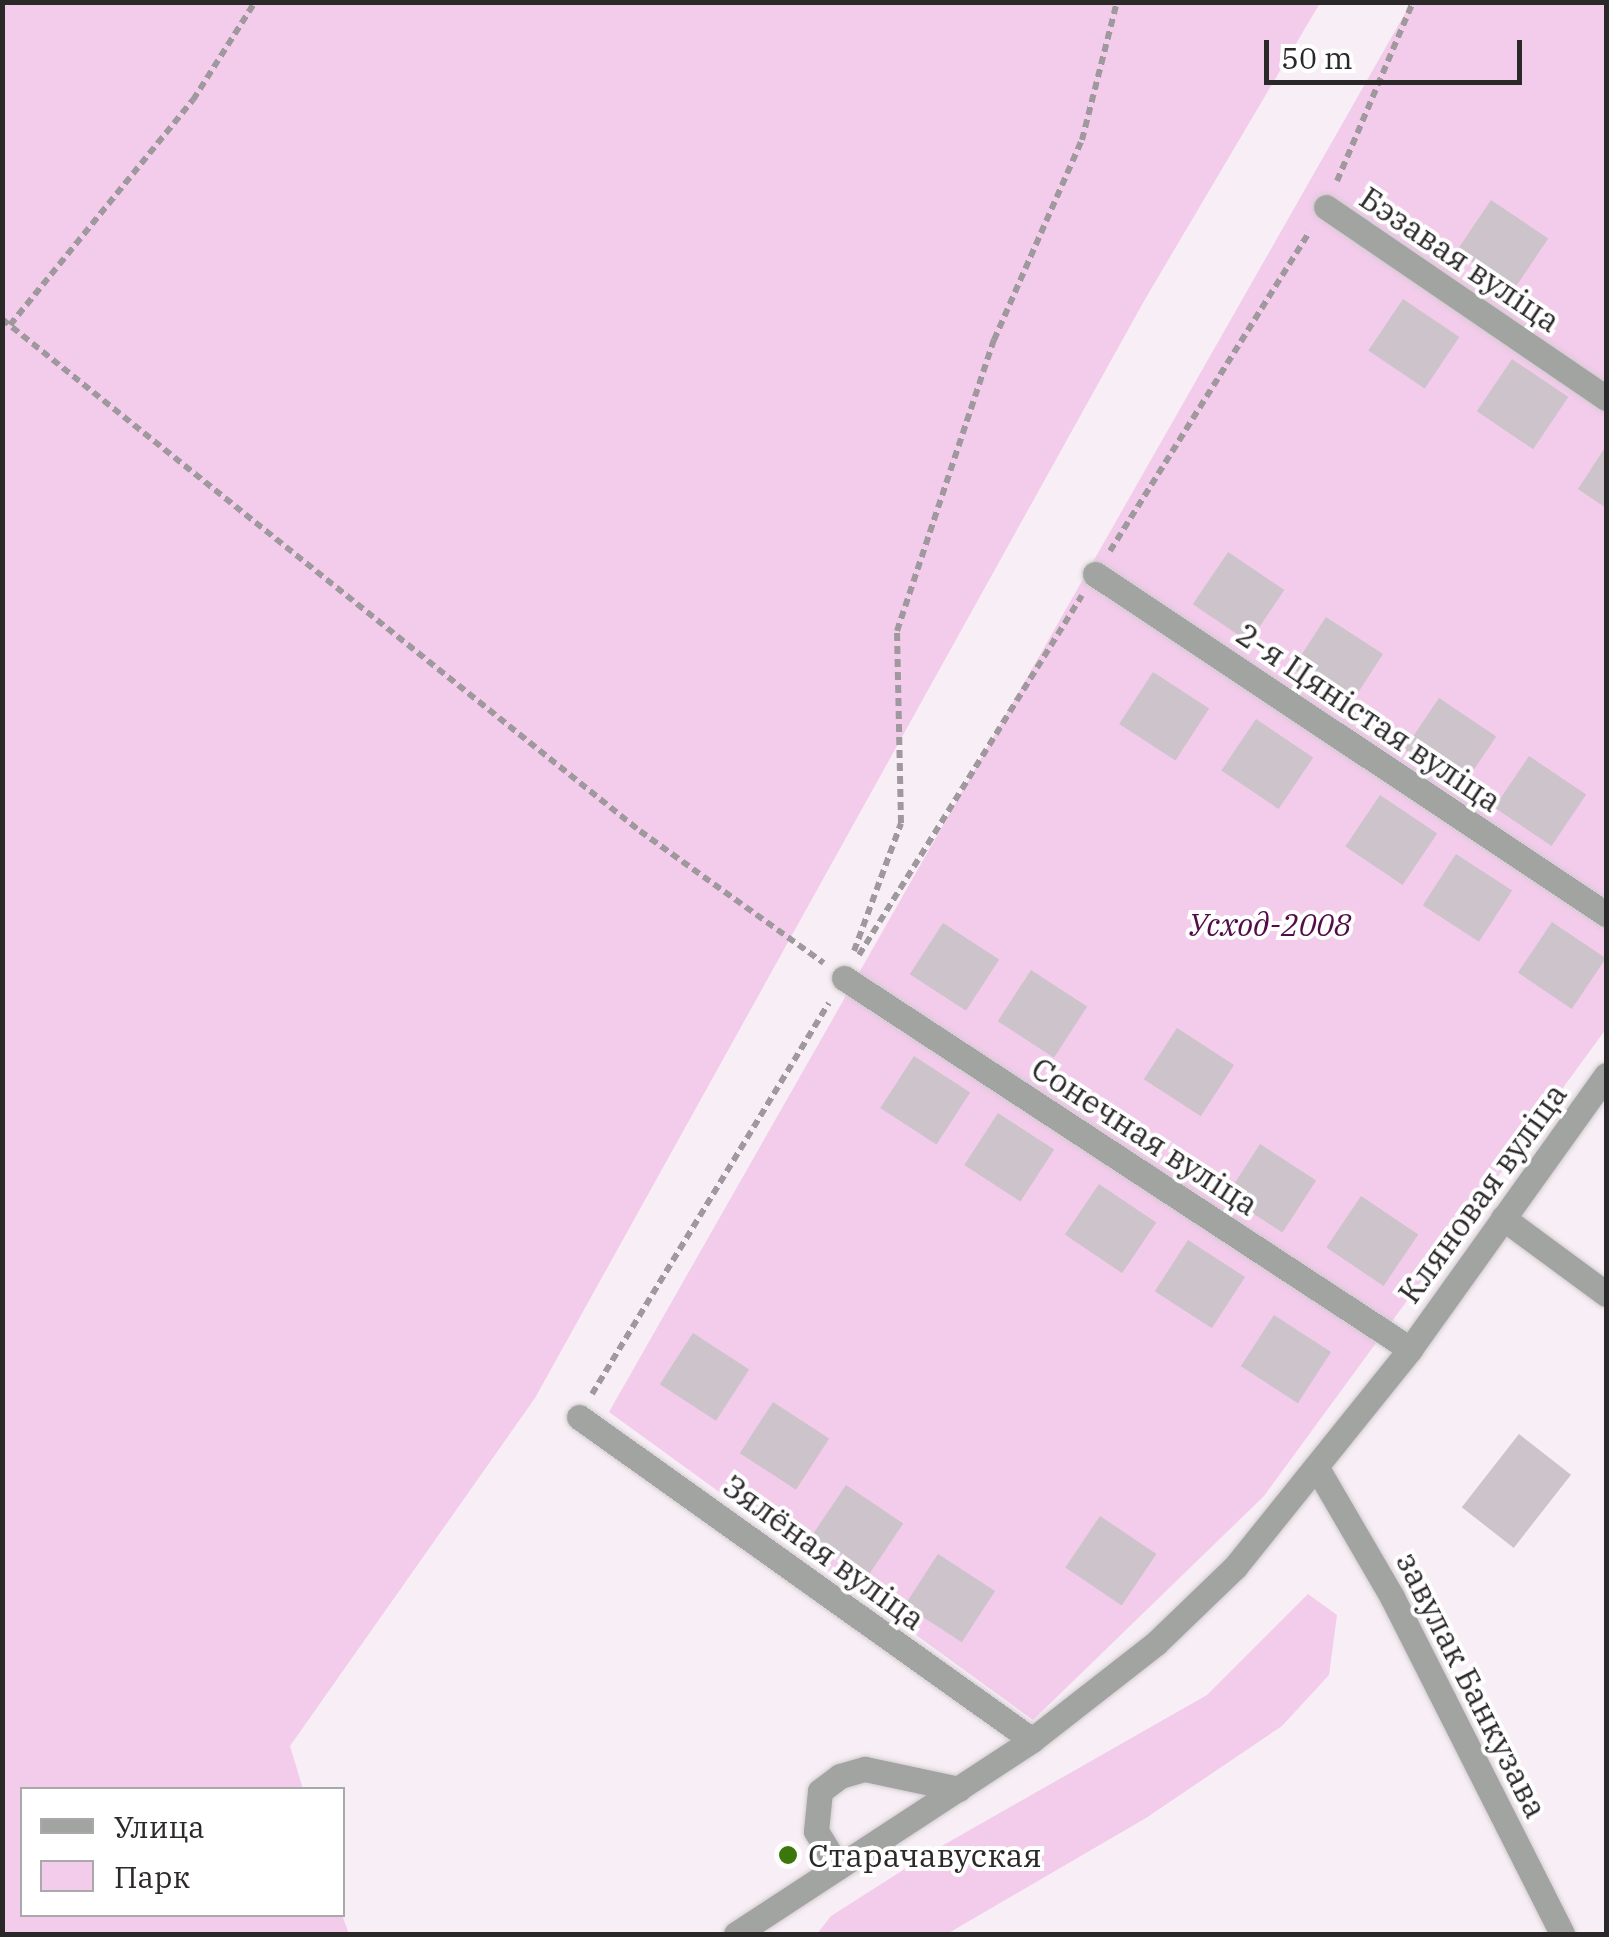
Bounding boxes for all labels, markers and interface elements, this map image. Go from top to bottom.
scale bar [1269,20,1526,82]
text: 50 m [1281,38,1353,77]
street label: Бэзавая вуліца [1353,178,1567,340]
street label: 2-я Цяністая вуліца [1229,614,1509,820]
park label: Усход-2008 [1189,905,1351,943]
street label: Сонечная вуліца [1025,1048,1265,1224]
street label: Кляновая вуліца [1389,1076,1575,1310]
street label: Зялёная вуліца [716,1466,932,1638]
street label: завулак Банкузава [1388,1546,1556,1824]
legend [20,1787,345,1917]
text: Улица [114,1807,205,1846]
place label: Старачавуская [808,1836,1042,1874]
marker: Старачавуская [777,1844,799,1866]
text: Парк [114,1857,190,1896]

